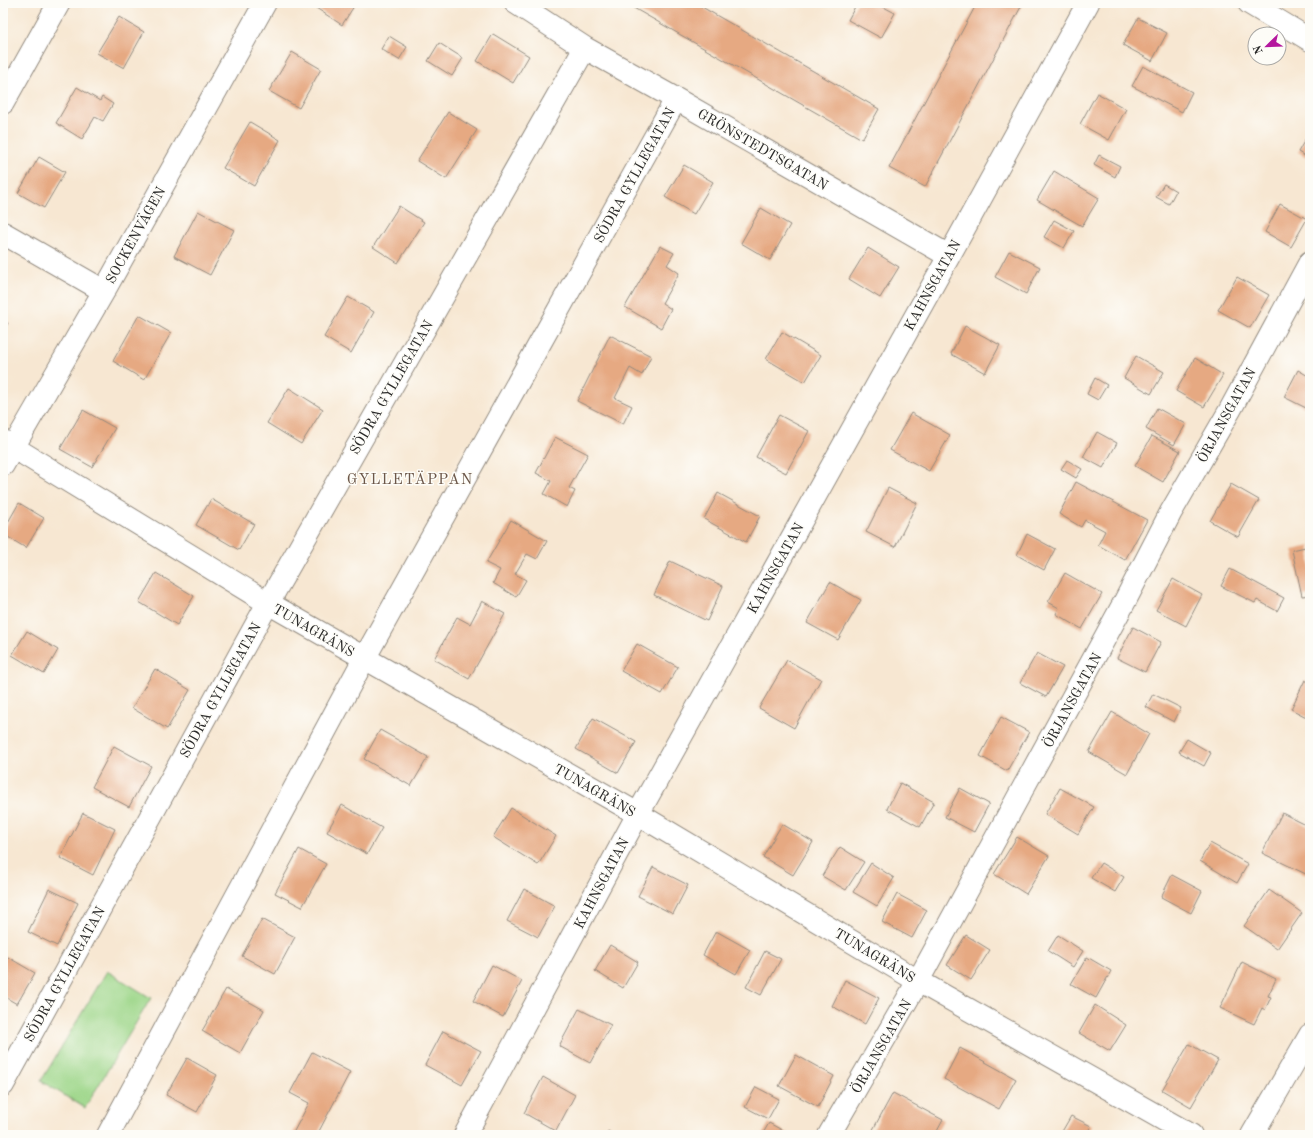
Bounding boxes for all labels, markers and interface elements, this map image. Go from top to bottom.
north arrow [1247,26,1287,66]
text: N [1252,43,1266,55]
street label: SÖDRA GYLLEGATAN [589,104,678,245]
street label: GRÖNSTEDTSGATAN [695,104,832,193]
street label: SOCKENVÄGEN [101,183,168,286]
street label: KAHNSGATAN [902,238,964,333]
street label: SÖDRA GYLLEGATAN [345,316,436,457]
street label: ÖRJANSGATAN [1192,364,1259,465]
district label: GYLLETÄPPAN [347,470,473,488]
street label: KAHNSGATAN [745,521,807,616]
street label: TUNAGRÄNS [270,599,358,660]
street label: SÖDRA GYLLEGATAN [175,619,264,760]
street label: ÖRJANSGATAN [1038,649,1105,750]
street label: TUNAGRÄNS [551,759,639,820]
street label: KAHNSGATAN [572,835,632,931]
street label: SÖDRA GYLLEGATAN [19,903,108,1044]
street label: TUNAGRÄNS [832,924,919,985]
street label: ÖRJANSGATAN [847,995,915,1096]

